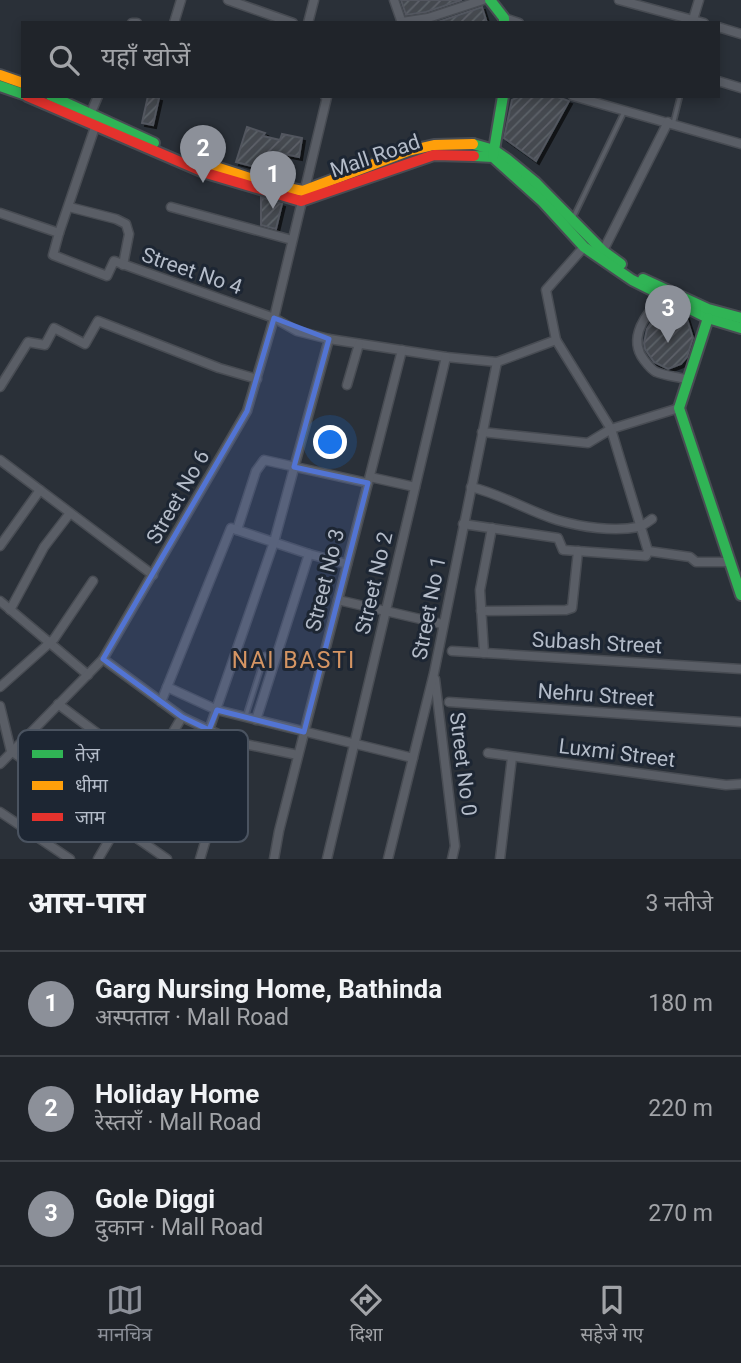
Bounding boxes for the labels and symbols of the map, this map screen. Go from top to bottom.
pin: 2 [180,125,226,183]
street label: Mall Road [327,129,423,183]
pin: 1 [250,151,296,209]
street label: Street No 4 [139,243,246,299]
pin: 3 [645,285,691,343]
your location [313,425,347,459]
street label: Street No 6 [141,446,215,548]
street label: Street No 3 [301,526,349,634]
street label: Street No 2 [351,529,397,637]
street label: Street No 1 [407,554,451,662]
street label: Subash Street [531,628,663,658]
district label: NAI BASTI [232,647,356,674]
street label: Nehru Street [537,679,655,711]
street label: Street No 0 [445,711,481,817]
legend [18,730,248,842]
street label: Luxmi Street [557,734,677,772]
text: तेज़ [75,743,101,766]
text: धीमा [75,774,109,797]
text: जाम [75,806,106,829]

